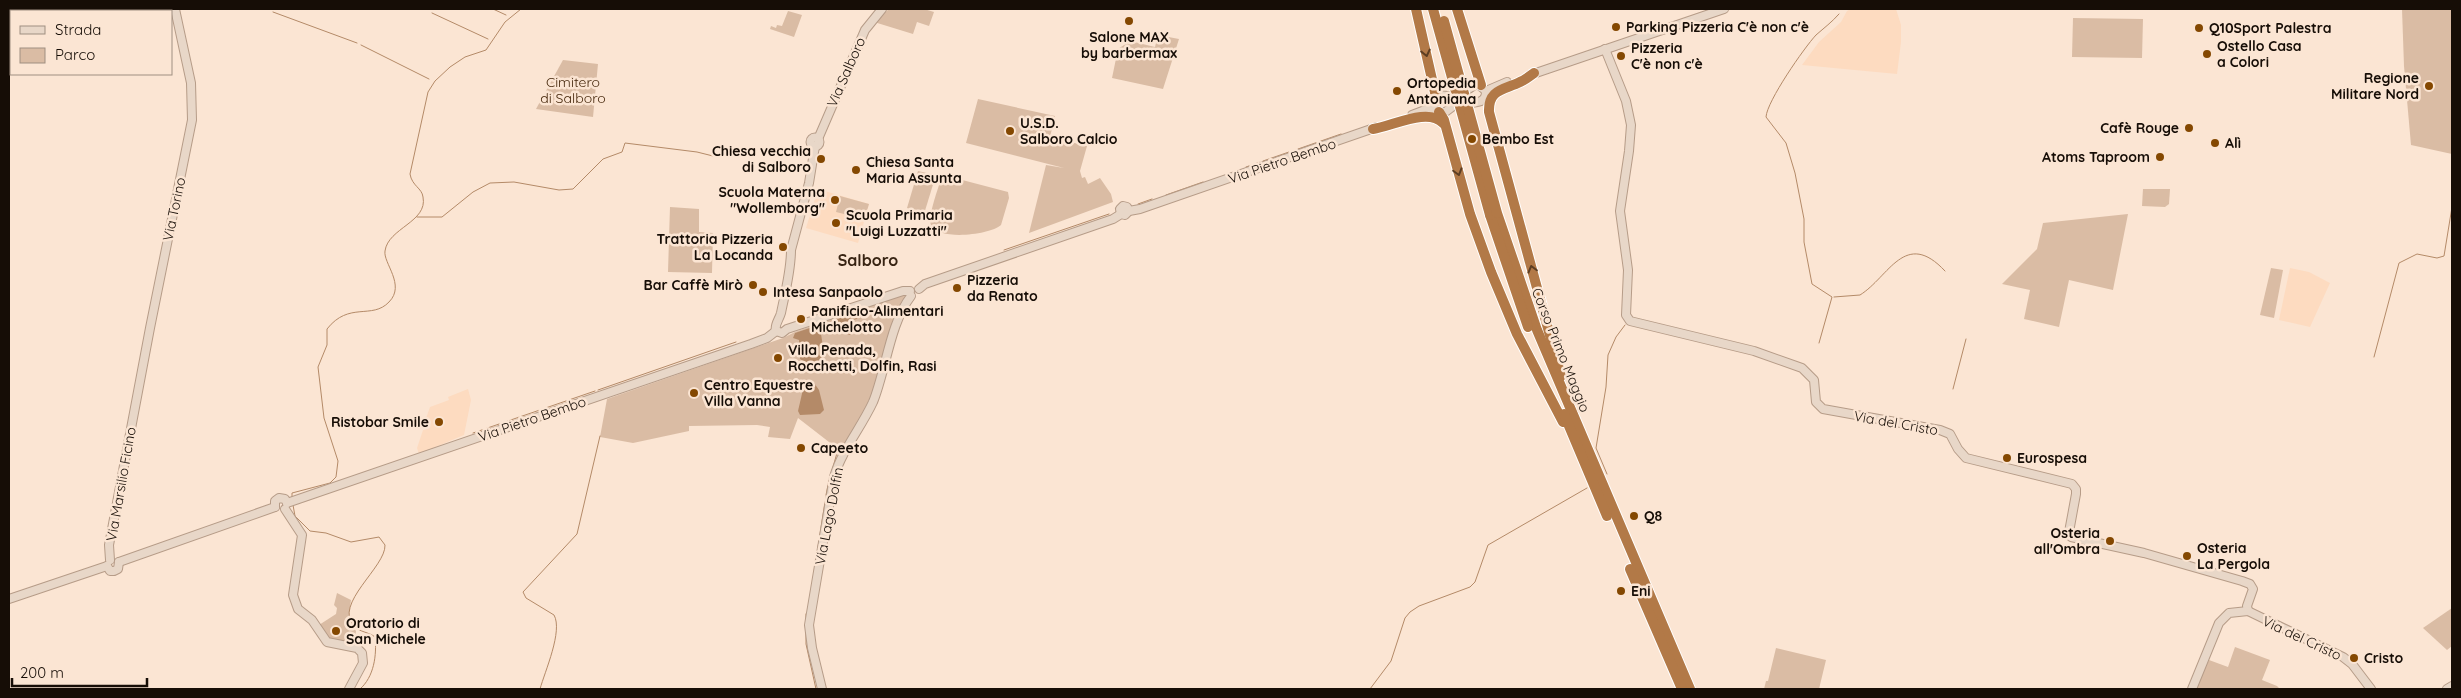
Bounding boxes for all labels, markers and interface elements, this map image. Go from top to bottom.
legend [10,10,172,75]
marker: Salone MAX by barbermax [1123,15,1135,27]
place label: Parking Pizzeria C'è non c'è [1626,18,1809,36]
place label: Q10Sport Palestra [2209,19,2331,37]
text: Strada [55,20,101,39]
marker: Parking Pizzeria C'è non c'è [1610,21,1622,33]
marker: Q10Sport Palestra [2193,22,2205,34]
place label: Salone MAX by barbermax [1081,28,1177,62]
street label: Via Salboro [823,34,869,110]
place label: Ostello Casa a Colori [2217,37,2302,71]
place label: Pizzeria C'è non c'è [1631,39,1703,73]
text: Parco [55,45,95,64]
one-way arrow [1421,48,1431,57]
marker: Ostello Casa a Colori [2201,48,2213,60]
marker: Pizzeria C'è non c'è [1615,50,1627,62]
place label: Regione Militare Nord [2331,69,2419,103]
park label: Cimitero di Salboro [540,73,606,107]
place label: Ortopedia Antoniana [1407,74,1476,108]
marker: Regione Militare Nord [2423,80,2435,92]
marker: Ortopedia Antoniana [1391,85,1403,97]
place label: U.S.D. Salboro Calcio [1020,114,1118,148]
place label: Cafè Rouge [2100,119,2179,137]
marker: Cafè Rouge [2183,122,2195,134]
marker: U.S.D. Salboro Calcio [1004,125,1016,137]
place label: Bembo Est [1482,130,1555,148]
marker: Bembo Est [1466,133,1478,145]
street label: Via Pietro Bembo [1226,134,1338,188]
place label: Alì [2225,134,2241,152]
marker: Alì [2209,137,2221,149]
place label: Chiesa vecchia di Salboro [712,142,811,176]
place label: Atoms Taproom [2042,148,2150,166]
marker: Atoms Taproom [2154,151,2166,163]
marker: Chiesa vecchia di Salboro [815,153,827,165]
place label: Chiesa Santa Maria Assunta [866,153,962,187]
marker: Chiesa Santa Maria Assunta [850,164,862,176]
one-way arrow [1452,168,1463,177]
street label: Via Torino [158,175,190,243]
place label: Scuola Materna "Wollemborg" [719,183,825,217]
marker: Scuola Materna "Wollemborg" [829,194,841,206]
place label: Scuola Primaria "Luigi Luzzatti" [846,206,953,240]
marker: Scuola Primaria "Luigi Luzzatti" [830,217,842,229]
place label: Trattoria Pizzeria La Locanda [657,230,773,264]
marker: Trattoria Pizzeria La Locanda [777,241,789,253]
district label: Salboro [838,250,898,270]
one-way arrow [1527,265,1538,274]
place label: Pizzeria da Renato [967,271,1038,305]
place label: Bar Caffè Mirò [643,276,743,294]
marker: Bar Caffè Mirò [747,279,759,291]
marker: Pizzeria da Renato [951,282,963,294]
place label: Intesa Sanpaolo [773,283,883,301]
street label: Corso Primo Maggio [1528,285,1594,415]
marker: Intesa Sanpaolo [757,286,769,298]
place label: Panificio-Alimentari Michelotto [811,302,944,336]
marker: Panificio-Alimentari Michelotto [795,313,807,325]
place label: Villa Penada, Rocchetti, Dolfin, Rasi [788,341,937,375]
marker: Villa Penada, Rocchetti, Dolfin, Rasi [772,352,784,364]
place label: Centro Equestre Villa Vanna [704,376,813,410]
marker: Centro Equestre Villa Vanna [688,387,700,399]
street label: Via Pietro Bembo [476,392,588,446]
street label: Via del Cristo [1852,407,1940,439]
place label: Ristobar Smile [331,413,429,431]
marker: Ristobar Smile [433,416,445,428]
street label: Via Marsilio Ficino [102,425,140,543]
place label: Capeeto [811,439,869,457]
marker: Capeeto [795,442,807,454]
place label: Eurospesa [2017,449,2087,467]
marker: Eurospesa [2001,452,2013,464]
street label: Via Lago Dolfin [811,466,847,566]
place label: Q8 [1644,507,1663,525]
marker: Q8 [1628,510,1640,522]
place label: Osteria all'Ombra [2034,524,2100,558]
marker: Osteria all'Ombra [2104,535,2116,547]
place label: Osteria La Pergola [2197,539,2270,573]
marker: Osteria La Pergola [2181,550,2193,562]
place label: Eni [1631,582,1651,600]
marker: Eni [1615,585,1627,597]
street label: Via del Cristo [2260,612,2344,664]
place label: Oratorio di San Michele [346,614,426,648]
marker: Oratorio di San Michele [330,625,342,637]
place label: Cristo [2364,649,2404,667]
marker: Cristo [2348,652,2360,664]
scale bar [12,656,148,688]
text: 200 m [20,663,64,682]

